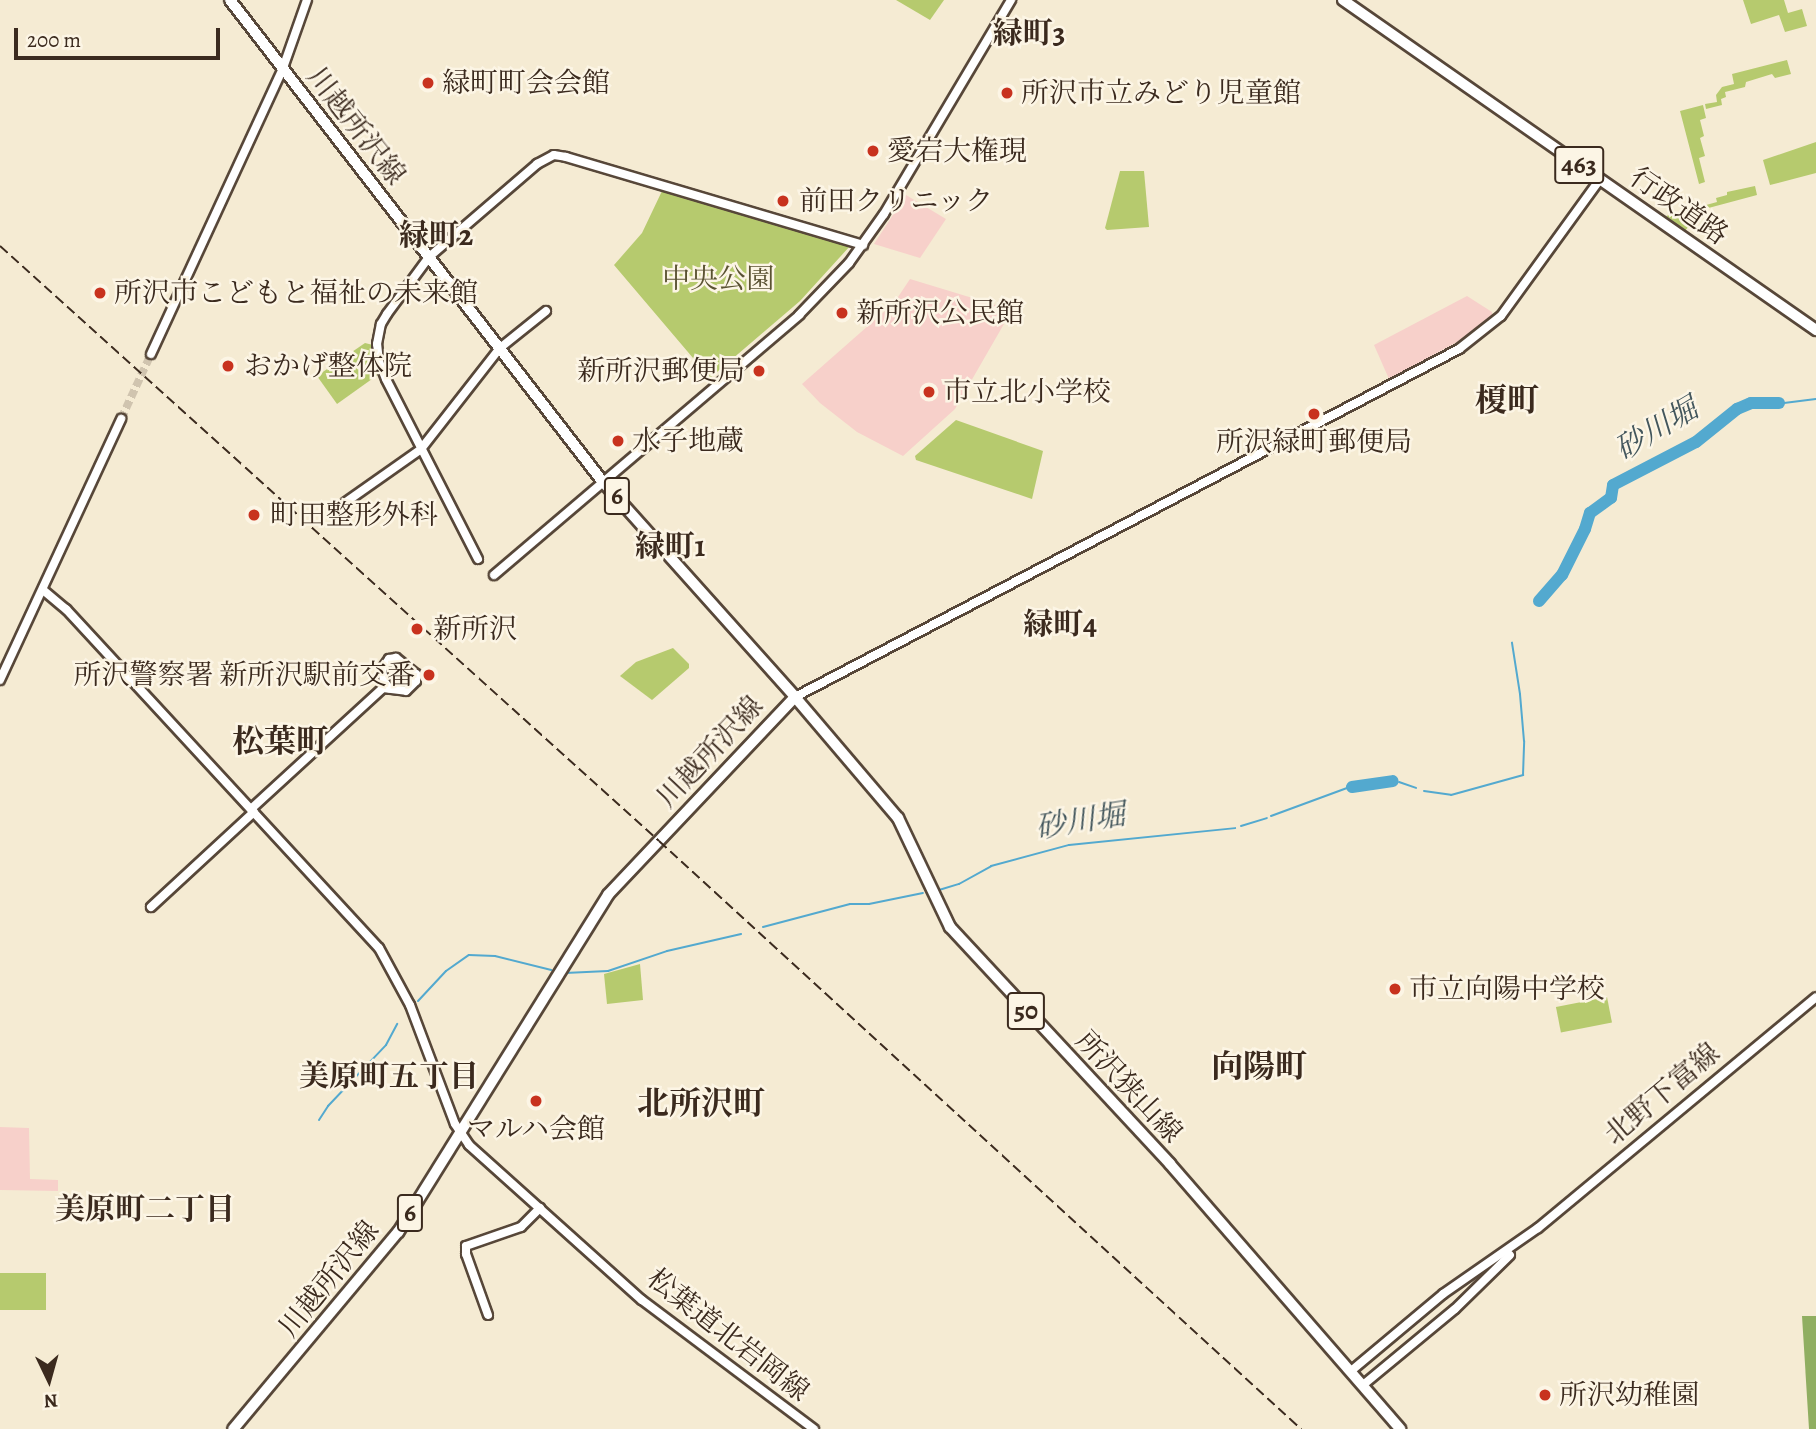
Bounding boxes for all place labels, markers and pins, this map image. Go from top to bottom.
place label: 緑町町会会館 [442,66,610,100]
marker: 緑町町会会館 [420,75,436,91]
place label: 所沢市立みどり児童館 [1021,76,1301,110]
marker: 所沢市立みどり児童館 [999,85,1015,101]
place label: 愛宕大権現 [887,134,1027,168]
marker: 愛宕大権現 [865,143,881,159]
place label: 前田クリニック [799,184,995,218]
marker: 前田クリニック [773,191,793,211]
place label: 所沢市こどもと福祉の未来館 [114,276,478,310]
marker: 所沢市こどもと福祉の未来館 [92,285,108,301]
place label: 新所沢公民館 [856,296,1024,330]
marker: 新所沢公民館 [834,305,850,321]
place label: おかげ整体院 [244,349,412,383]
place label: 新所沢郵便局 [577,354,745,388]
marker: おかげ整体院 [218,356,238,376]
marker: 新所沢郵便局 [751,363,767,379]
place label: 市立北小学校 [943,375,1111,409]
marker: 市立北小学校 [921,384,937,400]
marker: 所沢緑町郵便局 [1306,406,1322,422]
place label: 水子地蔵 [632,424,744,458]
place label: 所沢緑町郵便局 [1216,425,1412,459]
marker: 水子地蔵 [610,433,626,449]
place label: 町田整形外科 [270,498,438,532]
marker: 町田整形外科 [244,505,264,525]
place label: 新所沢 [433,612,517,646]
marker: 新所沢 [407,619,427,639]
place label: 所沢警察署 新所沢駅前交番 [73,658,415,692]
marker: 所沢警察署 新所沢駅前交番 [421,667,437,683]
place label: 市立向陽中学校 [1409,972,1605,1006]
marker: 市立向陽中学校 [1387,981,1403,997]
marker: マルハ会館 [528,1093,544,1109]
place label: マルハ会館 [466,1112,606,1146]
place label: 所沢幼稚園 [1559,1378,1699,1412]
marker: 所沢幼稚園 [1537,1387,1553,1403]

